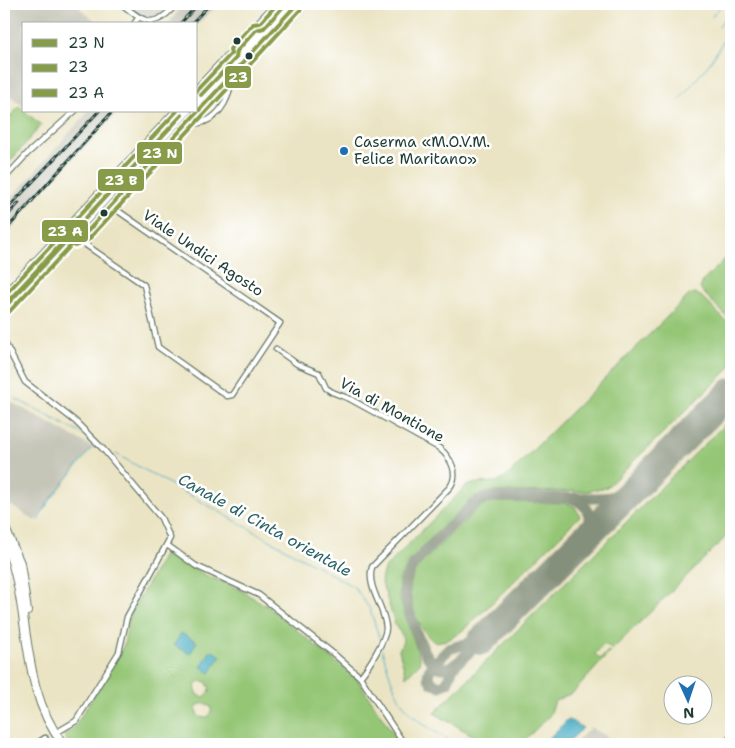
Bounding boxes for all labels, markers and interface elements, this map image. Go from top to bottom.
legend [22,22,198,112]
text: 23 N [68,33,105,53]
unlabelled marker [232,36,242,46]
unlabelled marker [244,51,254,61]
text: 23 [68,57,88,77]
line badge: 23 [224,65,252,89]
text: 23 [228,68,248,86]
text: 23 A [68,83,104,103]
place label: Caserma «M.O.V.M. Felice Maritano» [354,132,490,169]
line badge: 23 N [136,141,183,165]
text: 23 N [142,144,178,162]
marker: Caserma «M.O.V.M. Felice Maritano» [338,145,350,157]
line badge: 23 B [97,168,145,192]
text: 23 B [105,171,138,189]
street label: Viale Undici Agosto [139,205,267,301]
unlabelled marker [99,208,109,218]
line badge: 23 A [41,219,89,243]
text: 23 A [48,222,83,240]
street label: Via di Montione [336,373,448,447]
water label: Canale di Cinta orientale [174,468,356,582]
north arrow [662,676,712,726]
text: N [683,704,695,722]

